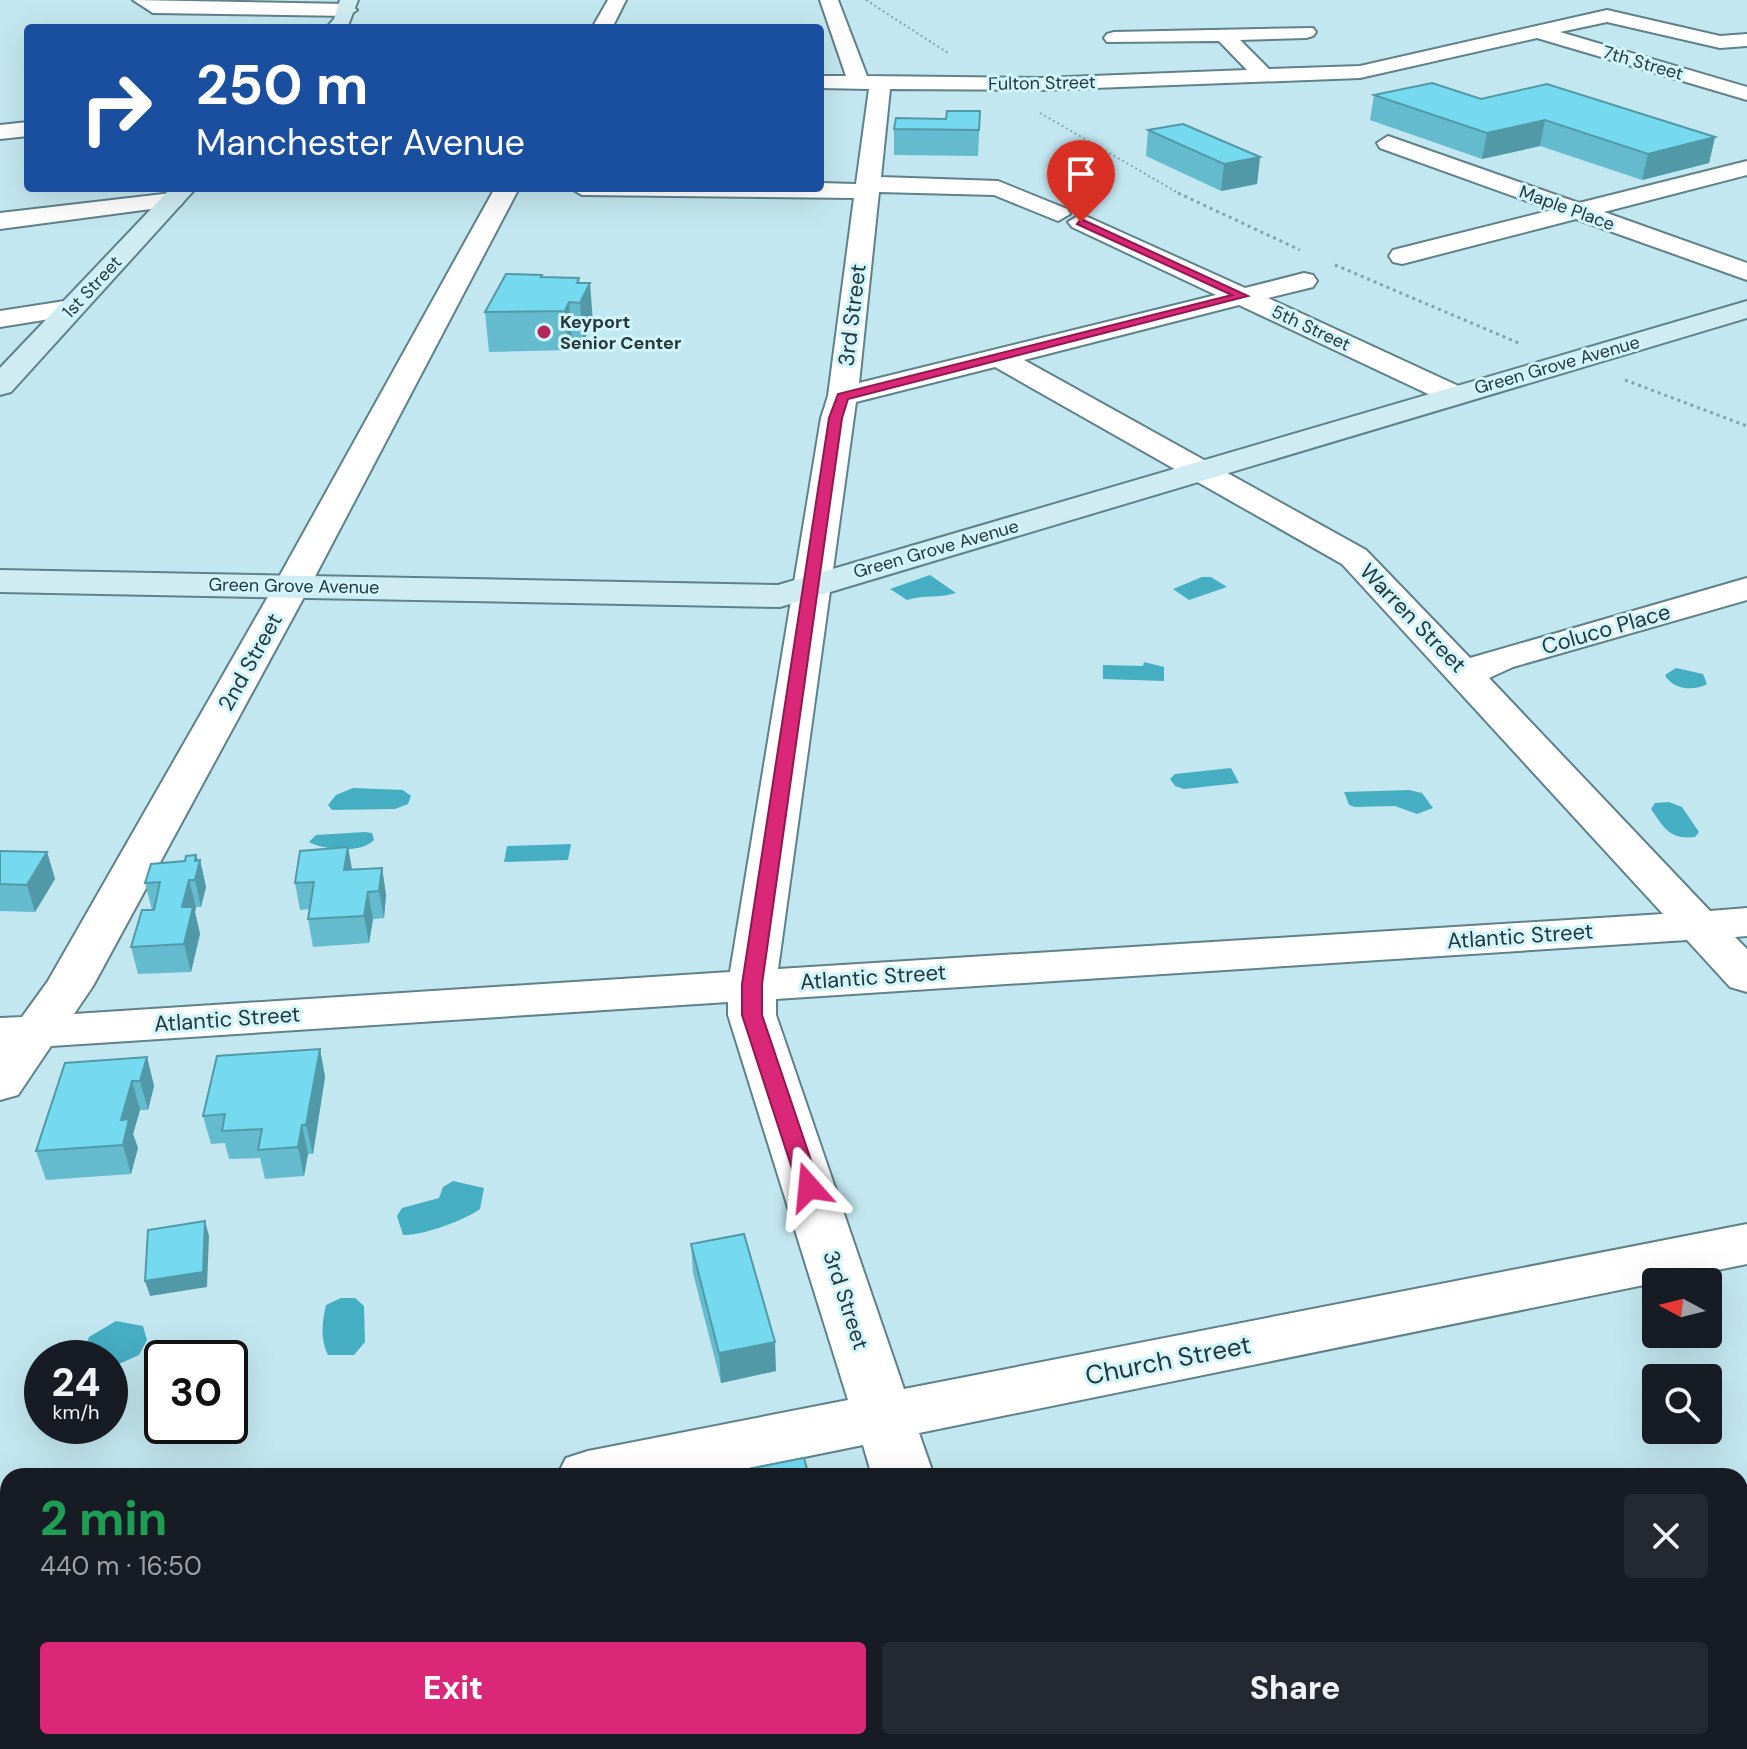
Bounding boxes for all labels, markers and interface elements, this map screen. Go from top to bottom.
street label: 7th Street [1600,40,1686,86]
text: 250 m [196,48,368,121]
icon: right [64,56,168,160]
street label: Fulton Street [988,70,1096,96]
text: Manchester Avenue [196,119,525,166]
pin [1047,140,1115,222]
icon: arrive [1059,152,1103,196]
street label: Maple Place [1516,180,1618,236]
street label: 1st Street [57,251,127,323]
street label: 3rd Street [831,262,873,368]
street label: 5th Street [1268,299,1354,357]
place label: Keyport Senior Center [560,310,681,355]
marker: Keyport Senior Center [535,323,553,341]
street label: Green Grove Avenue [1472,330,1642,400]
street label: Green Grove Avenue [851,514,1021,584]
street label: Warren Street [1353,557,1473,679]
street label: Green Grove Avenue [208,573,380,599]
street label: Coluco Place [1538,597,1674,661]
street label: 2nd Street [211,608,289,716]
street label: Atlantic Street [1446,916,1594,956]
street label: Atlantic Street [799,957,947,997]
street label: Atlantic Street [153,999,301,1039]
position arrow [767,1145,851,1229]
street label: 3rd Street [816,1247,876,1353]
north arrow [1642,1268,1722,1348]
map controls [1642,1268,1722,1444]
street label: Church Street [1082,1327,1254,1393]
speed limit sign: 30 [144,1340,248,1444]
text: 24 [52,1356,100,1408]
button: search [1642,1364,1722,1444]
text: km/h [52,1399,100,1425]
text: 2 min [40,1487,167,1550]
button: close [1624,1494,1708,1578]
text: 440 m · 16:50 [40,1549,202,1583]
button: Exit [40,1642,866,1734]
button: Share [882,1642,1708,1734]

